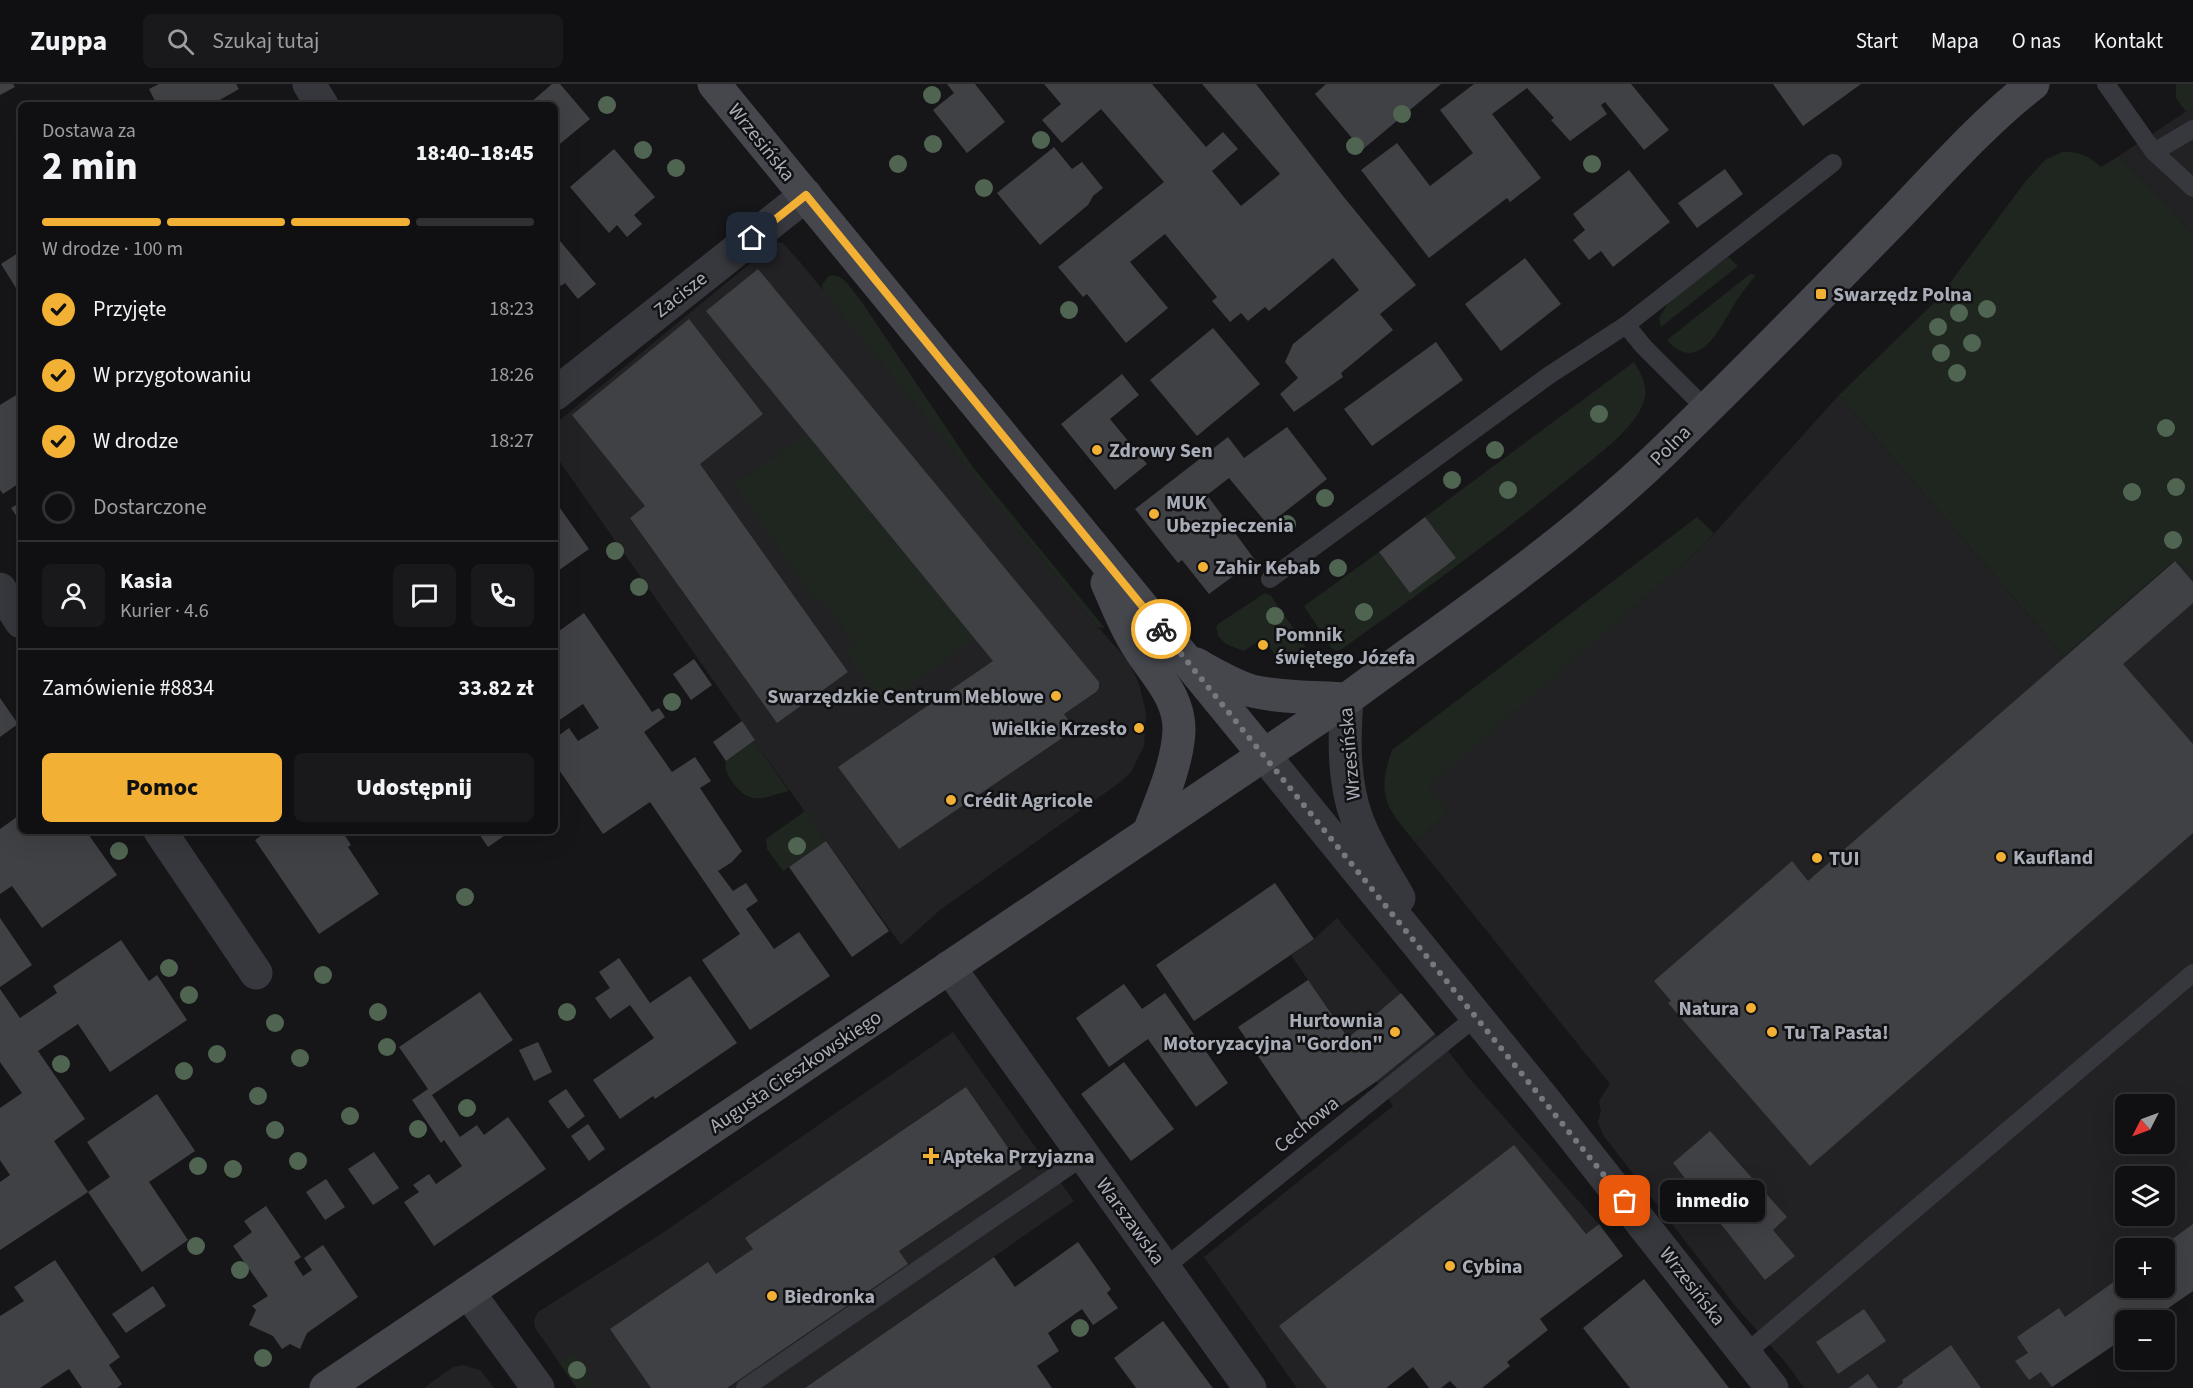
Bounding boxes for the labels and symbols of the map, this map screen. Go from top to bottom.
street label: Wrzesińska [721,98,801,188]
pin [726,212,777,263]
street label: Zacisze [648,265,713,325]
place label: Swarzędz Polna [1833,281,1972,309]
marker: Swarzędz Polna [1814,287,1828,301]
street label: Polna [1644,419,1698,473]
place label: Zdrowy Sen [1109,437,1213,465]
marker: Zdrowy Sen [1090,443,1104,457]
place label: MUK Ubezpieczenia [1166,489,1294,540]
marker: MUK Ubezpieczenia [1147,507,1161,521]
place label: Zahir Kebab [1215,554,1321,582]
marker: Zahir Kebab [1196,560,1210,574]
courier [1131,599,1191,659]
place label: Pomnik świętego Józefa [1275,621,1415,672]
marker: Pomnik świętego Józefa [1256,638,1270,652]
place label: Swarzędzkie Centrum Meblowe [767,683,1044,711]
marker: Swarzędzkie Centrum Meblowe [1049,689,1063,703]
street label: Wrzesińska [1332,706,1368,802]
place label: Wielkie Krzesło [992,715,1127,743]
marker: Wielkie Krzesło [1132,721,1146,735]
place label: Crédit Agricole [963,787,1093,815]
marker: Crédit Agricole [944,793,958,807]
place label: Kaufland [2013,844,2093,872]
place label: TUI [1829,845,1859,873]
marker: Kaufland [1994,850,2008,864]
marker: TUI [1810,851,1824,865]
place label: Natura [1679,995,1739,1023]
marker: Natura [1744,1001,1758,1015]
street label: Augusta Cieszkowskiego [704,1004,887,1140]
place label: Hurtownia Motoryzacyjna "Gordon" [1163,1007,1383,1058]
place label: Tu Ta Pasta! [1784,1019,1889,1047]
marker: Hurtownia Motoryzacyjna "Gordon" [1388,1025,1402,1039]
marker: Tu Ta Pasta! [1765,1025,1779,1039]
street label: Cechowa [1268,1090,1345,1160]
north arrow [2115,1094,2175,1154]
place label: Apteka Przyjazna [942,1143,1095,1171]
marker: Apteka Przyjazna [924,1149,938,1163]
street label: Warszawska [1089,1172,1171,1271]
pin [1599,1175,1650,1226]
callout: inmedio [1661,1180,1766,1222]
street label: Wrzesińska [1652,1241,1732,1332]
place label: Cybina [1462,1253,1523,1281]
marker: Cybina [1443,1259,1457,1273]
place label: Biedronka [784,1283,875,1311]
marker: Biedronka [765,1289,779,1303]

